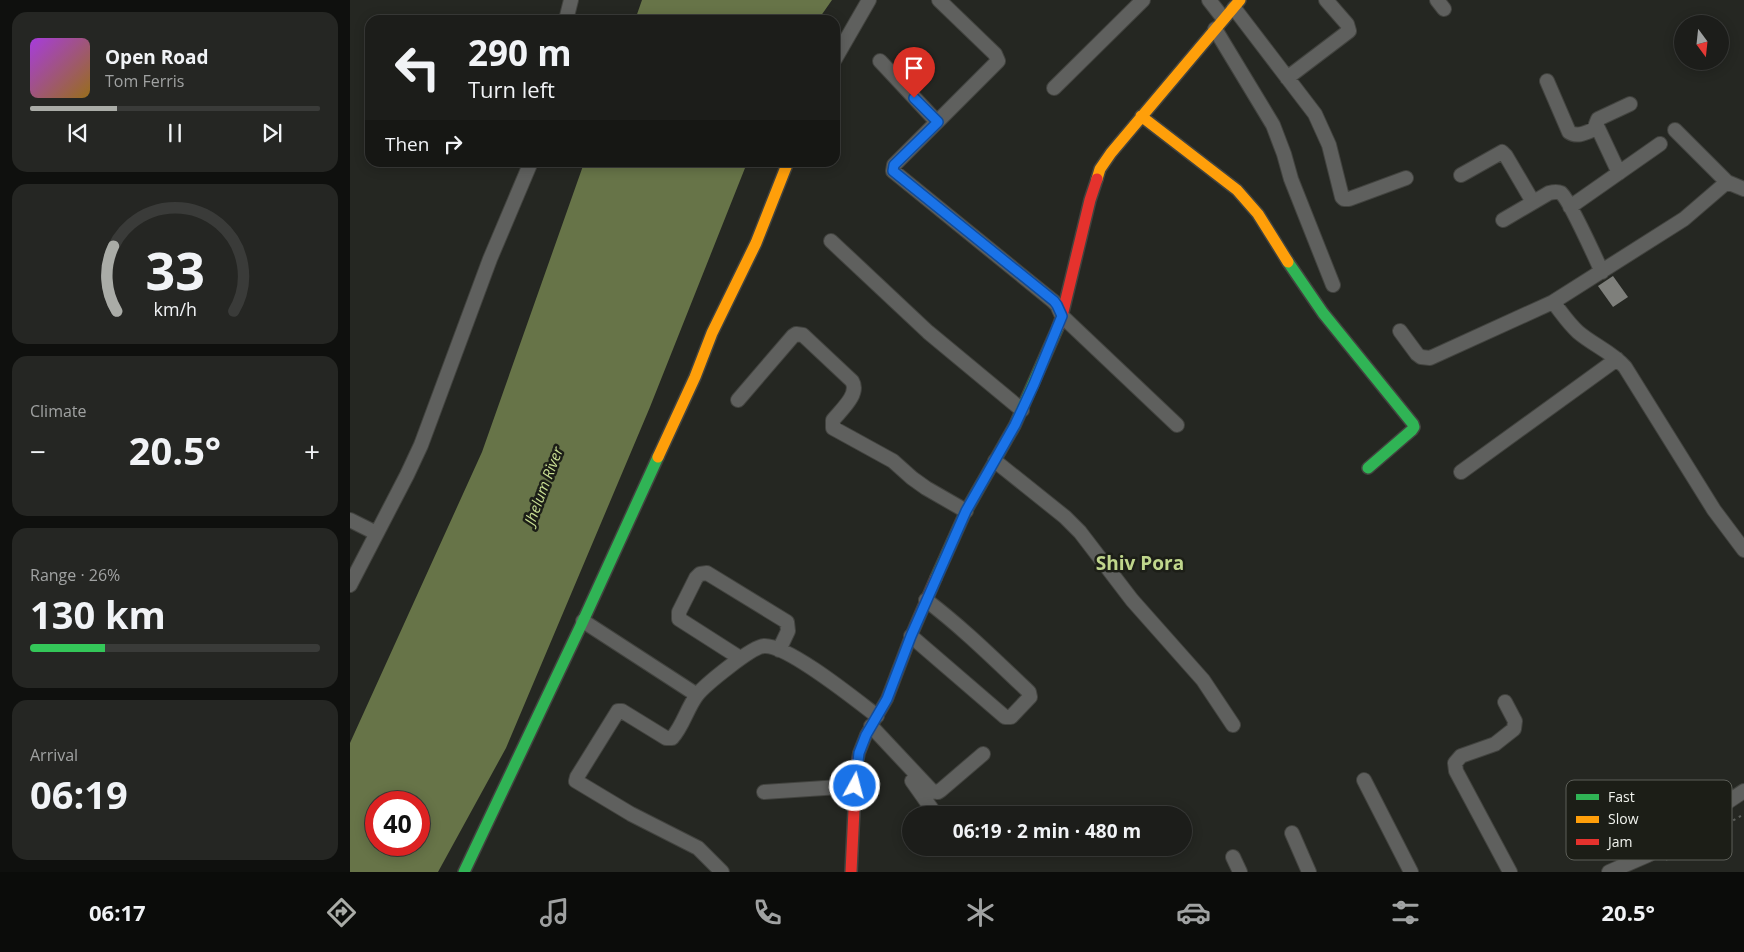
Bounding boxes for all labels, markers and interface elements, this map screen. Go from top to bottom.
north arrow [1674,15,1729,70]
map controls [1674,15,1729,70]
text: 290 m [468,29,572,76]
icon: left [385,35,450,100]
text: Open Road [105,44,209,70]
pin [893,47,935,98]
icon: arrive [900,54,928,82]
text: Tom Ferris [105,70,184,92]
text: Turn left [468,74,555,104]
icon: previous [64,119,92,147]
icon: pause [161,119,189,147]
icon: next [258,119,286,147]
icon: right [439,130,467,158]
text: Then [385,131,429,157]
text: 33 [145,234,205,305]
text: km/h [153,297,197,321]
text: Climate [30,400,87,422]
text: 20.5° [129,424,221,476]
text: − [30,432,46,470]
text: + [304,432,320,470]
water label: Jhelum River [518,443,568,530]
district label: Shiv Pora [1096,550,1184,576]
text: Range · 26% [30,564,120,586]
text: 130 km [30,588,166,640]
text: Arrival [30,744,78,766]
position arrow [828,759,880,811]
text: 06:19 [30,768,128,820]
legend [1566,780,1732,860]
text: Fast [1608,787,1635,806]
speed limit sign: 40 [365,791,430,856]
text: Slow [1608,809,1639,828]
text: 06:19 · 2 min · 480 m [953,818,1141,844]
text: Jam [1606,832,1633,851]
icon: directions [324,895,359,930]
icon: music [537,895,572,930]
icon: phone [750,895,785,930]
icon: climate [963,895,998,930]
icon: car [1176,895,1211,930]
icon: filters [1388,895,1423,930]
text: 06:17 [89,897,146,927]
text: 20.5° [1601,897,1655,927]

